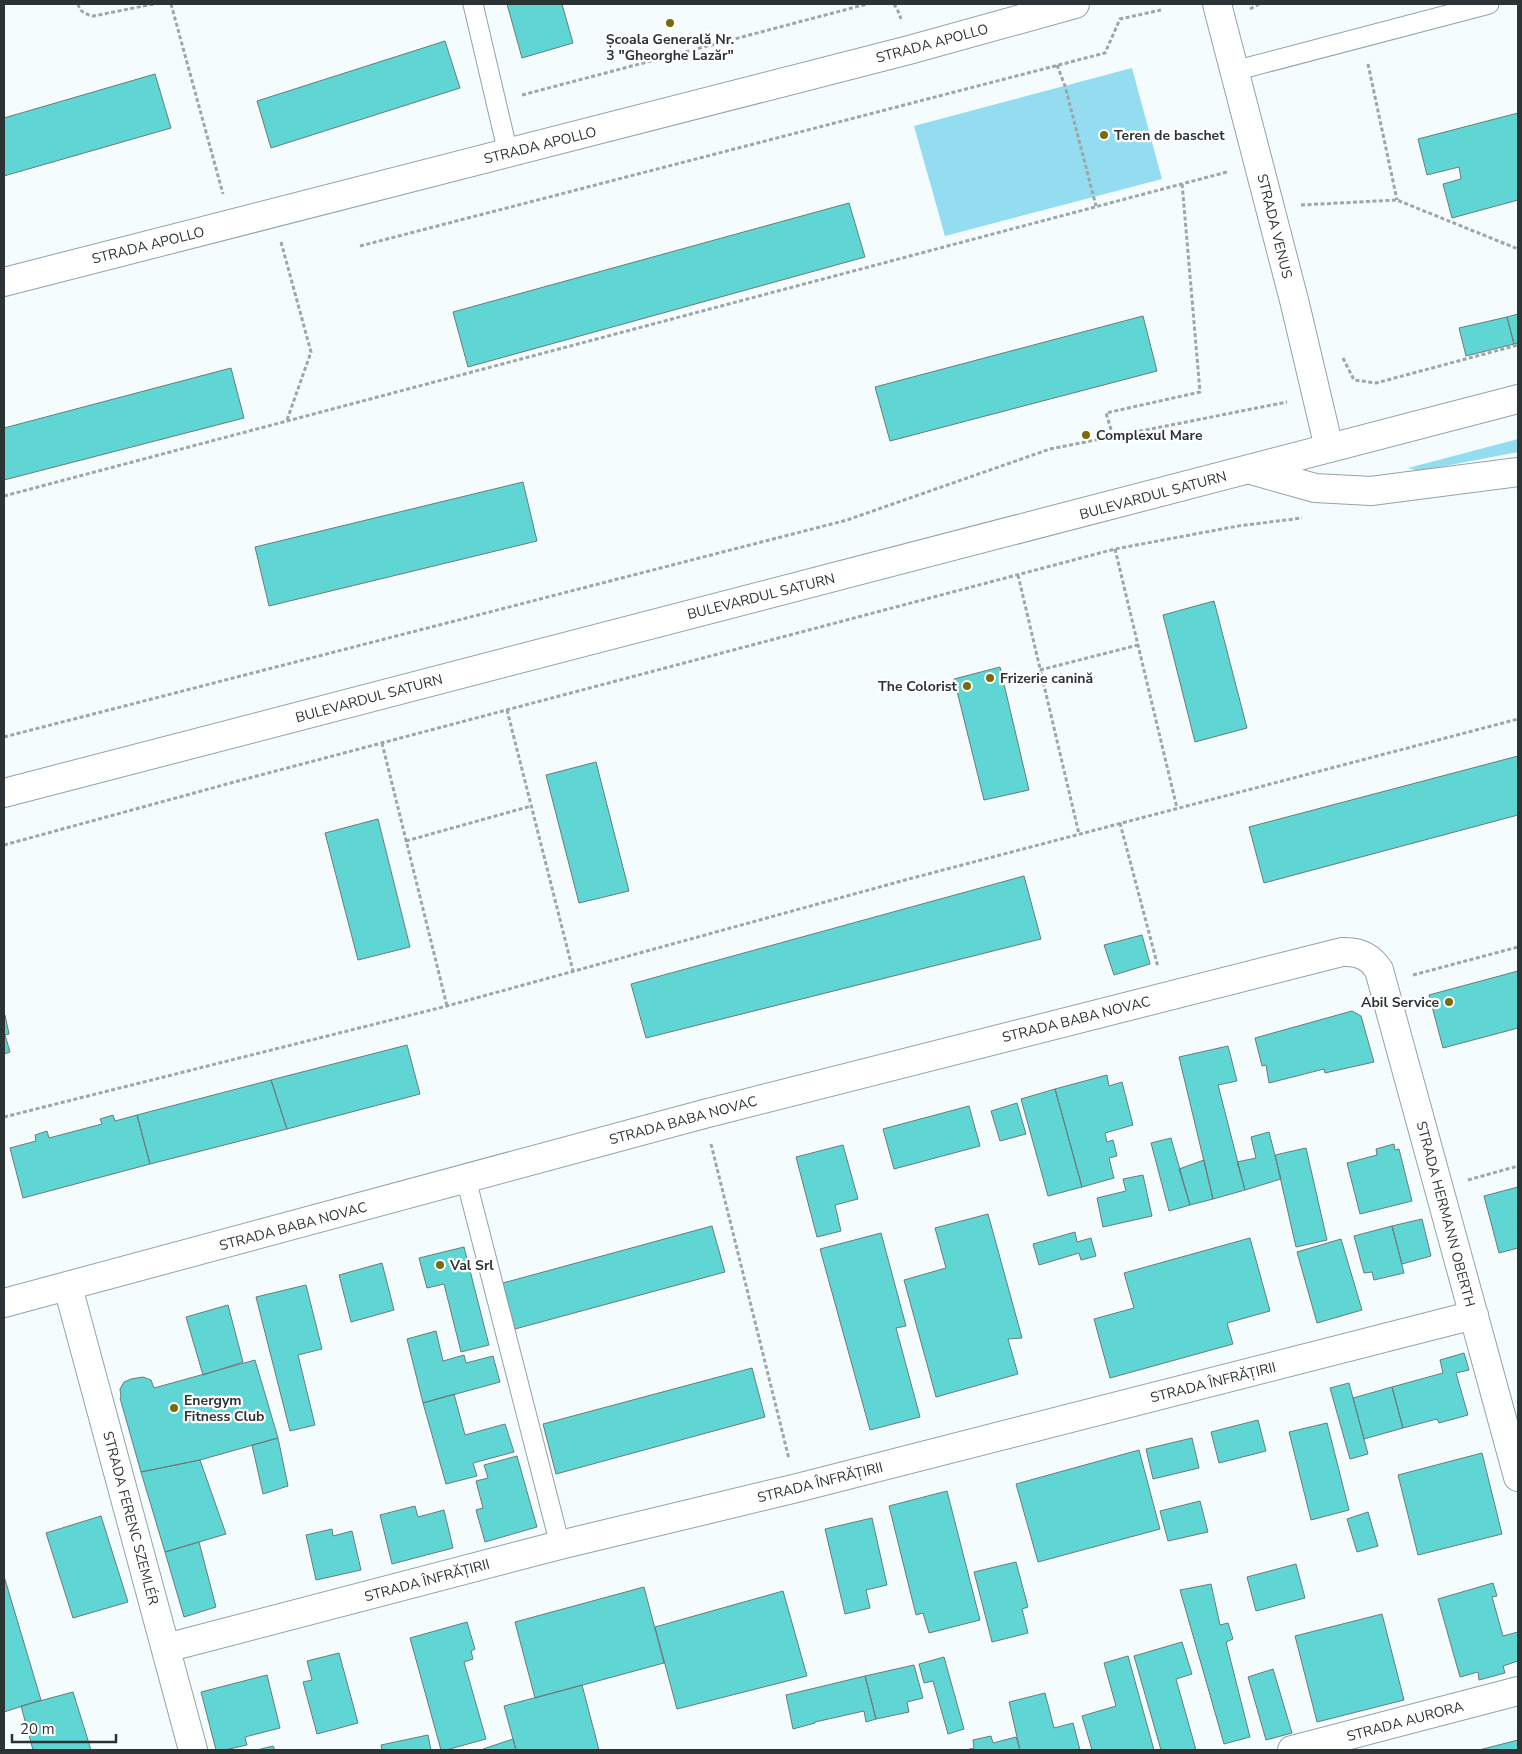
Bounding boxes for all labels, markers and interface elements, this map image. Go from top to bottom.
marker: Școala Generală Nr. 3 "Gheorghe Lazăr" [664,17,676,29]
street label: STRADA APOLLO [874,19,990,68]
place label: Școala Generală Nr. 3 "Gheorghe Lazăr" [606,30,734,65]
street label: STRADA APOLLO [482,122,598,169]
place label: Teren de baschet [1114,126,1225,145]
marker: Teren de baschet [1098,129,1110,141]
street label: STRADA VENUS [1252,172,1297,281]
street label: STRADA APOLLO [90,222,206,269]
place label: Complexul Mare [1096,426,1203,445]
marker: Complexul Mare [1080,429,1092,441]
street label: BULEVARDUL SATURN [1077,467,1229,524]
street label: BULEVARDUL SATURN [685,569,837,624]
place label: Frizerie canină [1000,669,1093,688]
street label: BULEVARDUL SATURN [293,670,445,727]
marker: Frizerie canină [984,672,996,684]
place label: The Colorist [878,677,958,696]
marker: The Colorist [961,680,973,692]
street label: STRADA BABA NOVAC [1000,992,1152,1047]
place label: Abil Service [1361,993,1439,1012]
marker: Abil Service [1443,996,1455,1008]
street label: STRADA BABA NOVAC [607,1092,759,1149]
street label: STRADA HERMANN OBERTH [1412,1119,1479,1309]
street label: STRADA BABA NOVAC [217,1198,369,1255]
place label: Val Srl [449,1256,494,1275]
marker: Val Srl [434,1259,446,1271]
street label: STRADA ÎNFRĂȚIRII [1148,1358,1278,1407]
place label: Energym Fitness Club [184,1391,265,1426]
marker: Energym Fitness Club [168,1402,180,1414]
street label: STRADA FERENC SZEMLÉR [98,1429,163,1607]
street label: STRADA ÎNFRĂȚIRII [755,1458,885,1507]
street label: STRADA ÎNFRĂȚIRII [362,1555,492,1606]
street label: STRADA AURORA [1345,1697,1466,1746]
scale bar [12,1712,116,1744]
text: 20 m [20,1719,55,1739]

